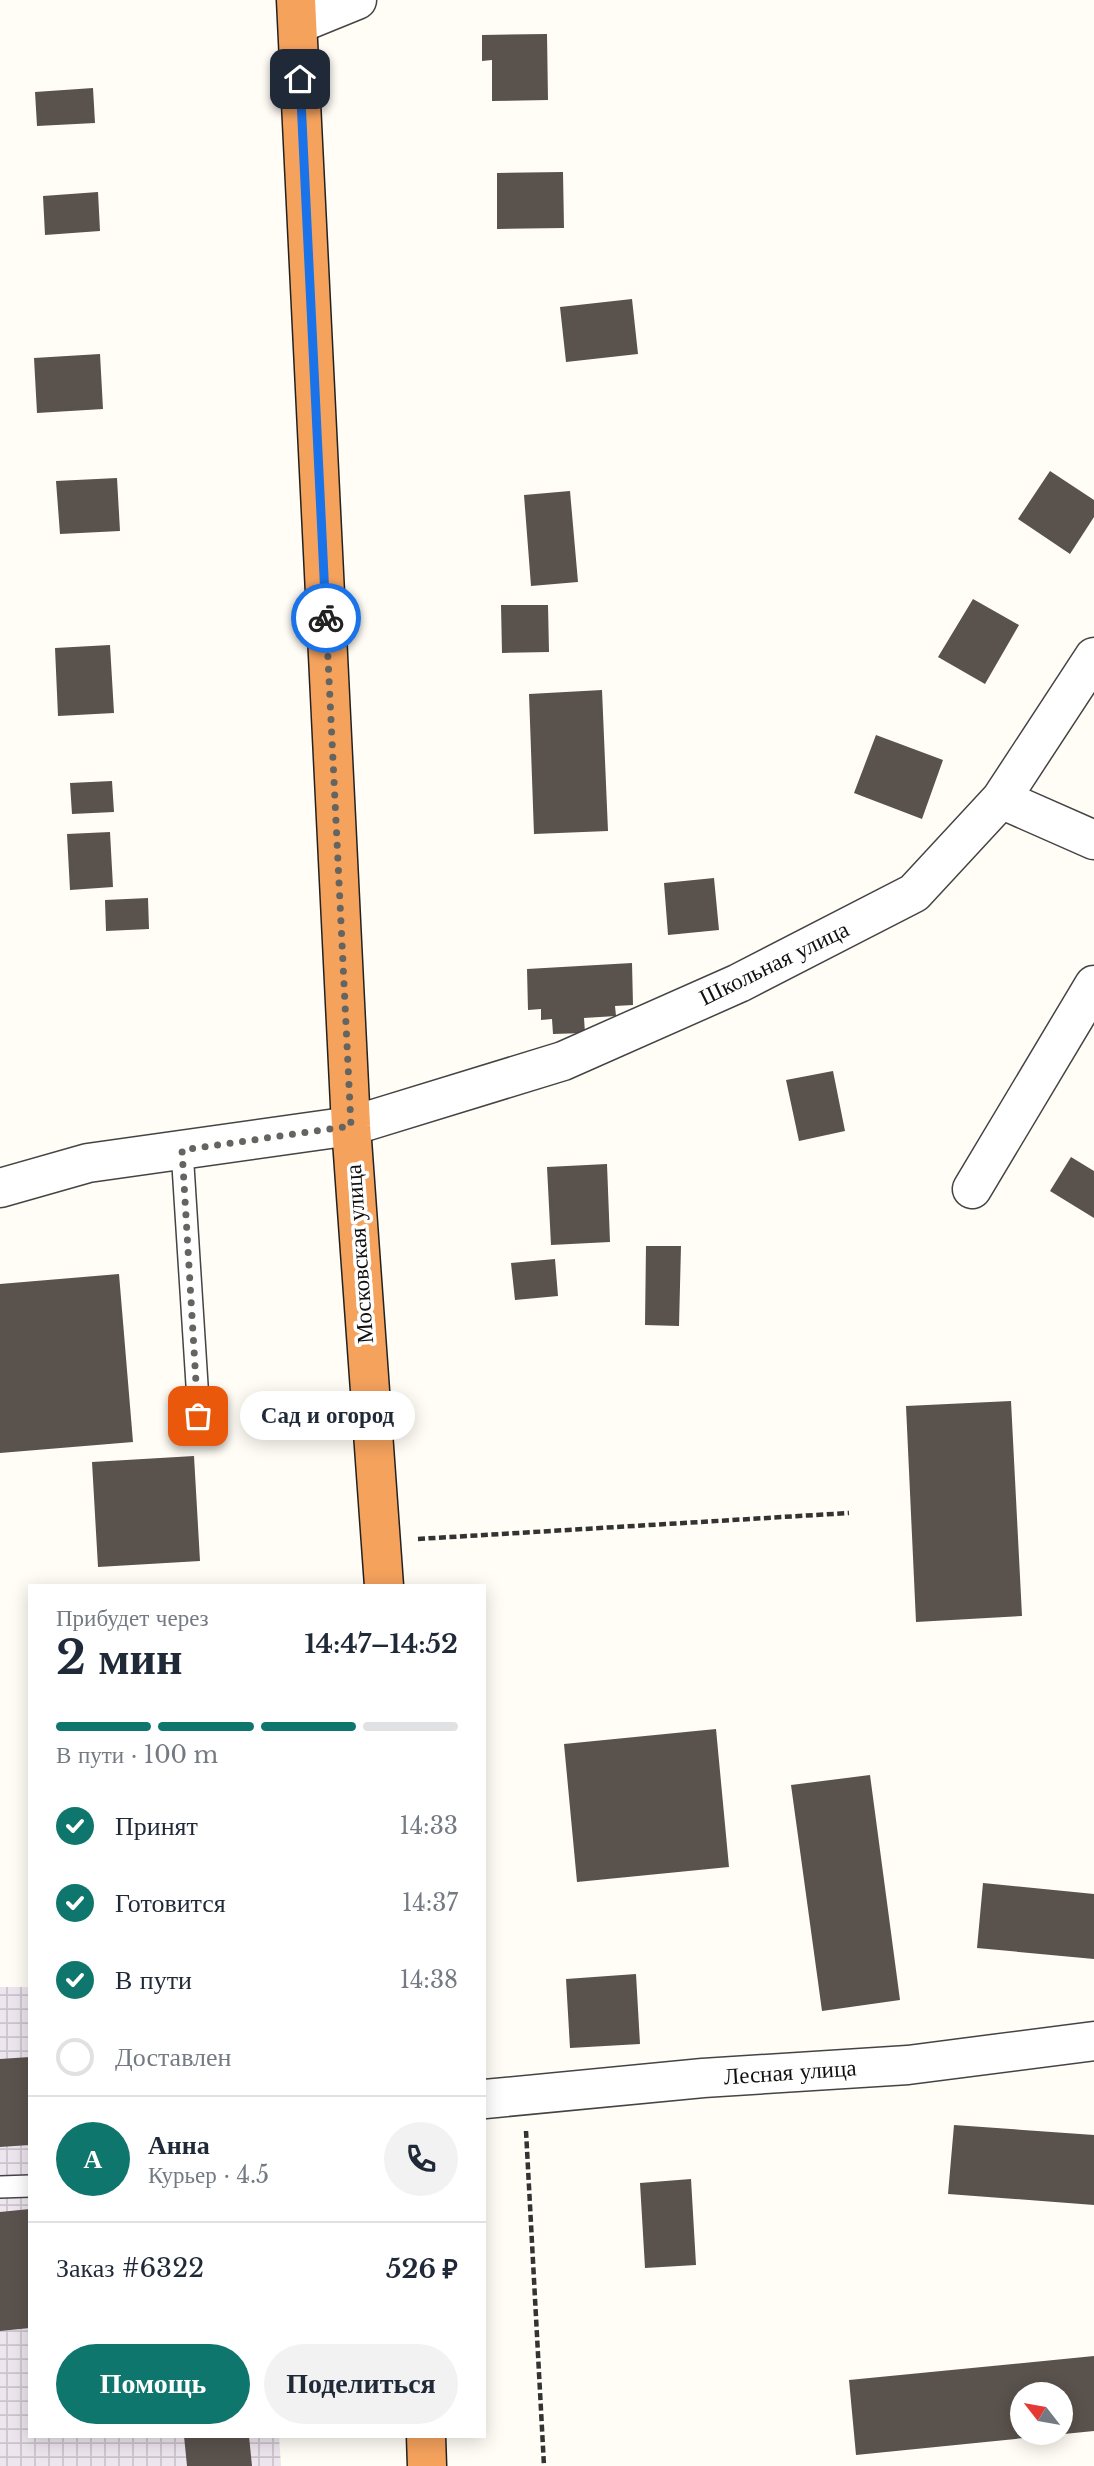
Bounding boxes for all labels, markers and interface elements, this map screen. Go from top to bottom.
pin [270,49,330,109]
icon: home [281,60,319,98]
courier [291,583,361,653]
icon: bike [307,599,345,637]
street label: Школьная улица [695,915,853,1011]
street label: Московская улица [339,1163,379,1345]
pin [168,1386,228,1446]
callout: Сад и огород [240,1392,415,1440]
icon: bag [179,1397,217,1435]
text: Сад и огород [261,1401,394,1429]
text: Прибудет через [56,1604,209,1632]
text: 14:47–14:52 [304,1628,458,1660]
text: 2 мин [56,1629,183,1686]
text: В пути · 100 m [56,1741,218,1769]
icon: check [56,1807,94,1845]
text: Принят [115,1810,198,1842]
text: 14:33 [399,1812,458,1840]
icon: check [56,1884,94,1922]
text: Готовится [115,1887,226,1919]
text: 14:37 [402,1889,458,1917]
icon: check [56,1961,94,1999]
text: В пути [115,1964,192,1996]
text: 14:38 [400,1966,458,1994]
text: Доставлен [115,2041,232,2073]
street label: Лесная улица [723,2053,857,2091]
button: phone [384,2122,458,2196]
text: Анна [148,2129,210,2161]
text: А [84,2143,102,2175]
text: Курьер · 4.5 [148,2161,269,2189]
text: Заказ #6322 [56,2252,204,2284]
text: 526 ₽ [386,2253,458,2285]
button: Помощь [56,2344,250,2424]
button: Поделиться [264,2344,458,2424]
north arrow [1010,2382,1073,2445]
map controls [1010,2382,1073,2445]

